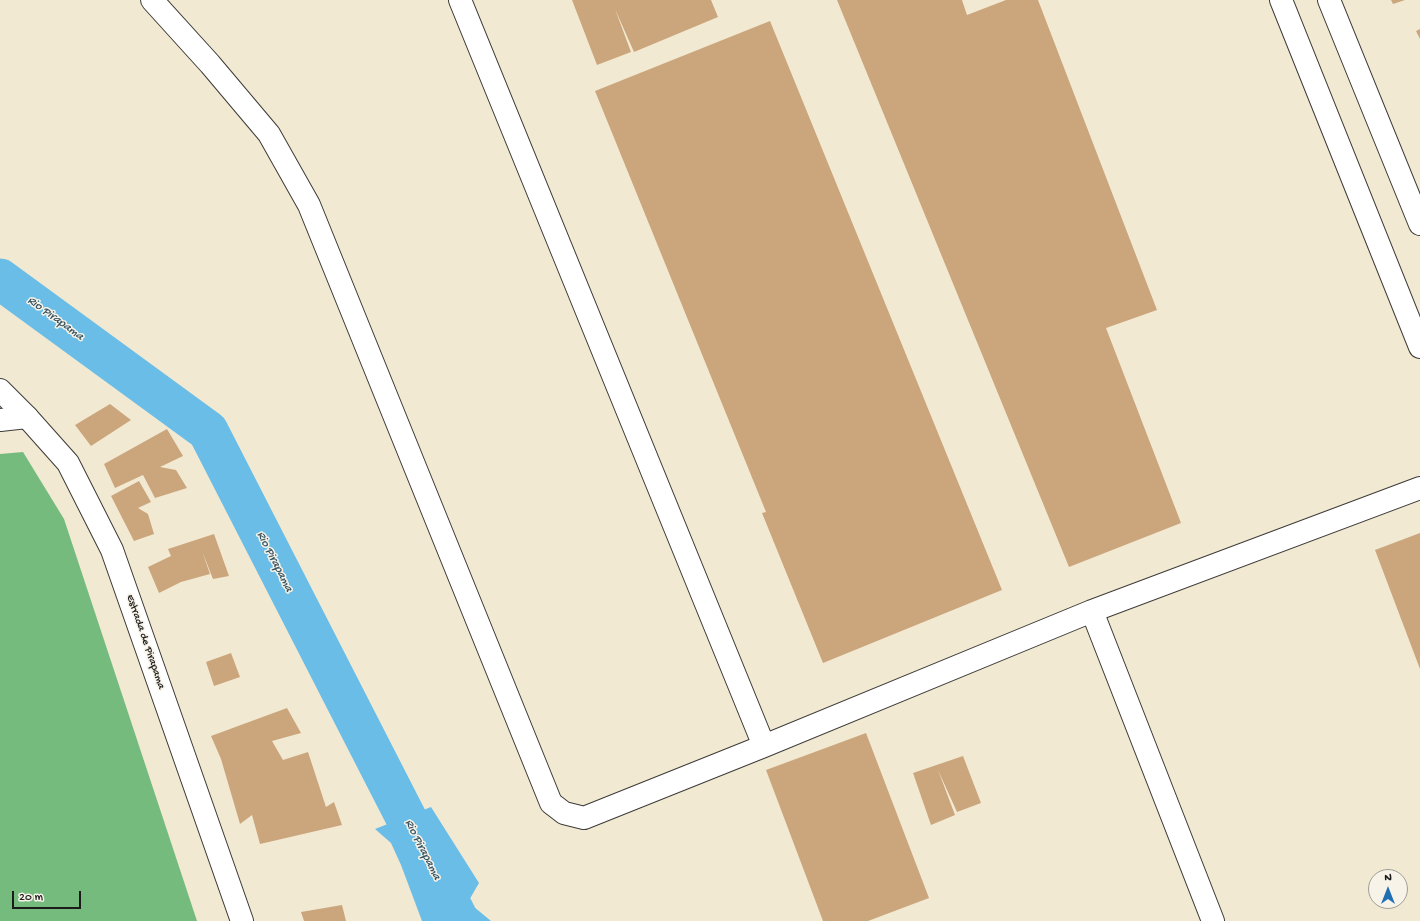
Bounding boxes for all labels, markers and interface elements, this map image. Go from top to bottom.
water label: Rio Pirapama [24,294,86,344]
water label: Rio Pirapama [253,529,295,595]
street label: Estrada de Pirapama [123,593,167,691]
water label: Rio Pirapama [401,817,443,883]
north arrow [1368,869,1408,909]
text: N [1384,872,1392,884]
scale bar [14,883,83,909]
text: 20 m [19,891,43,905]

